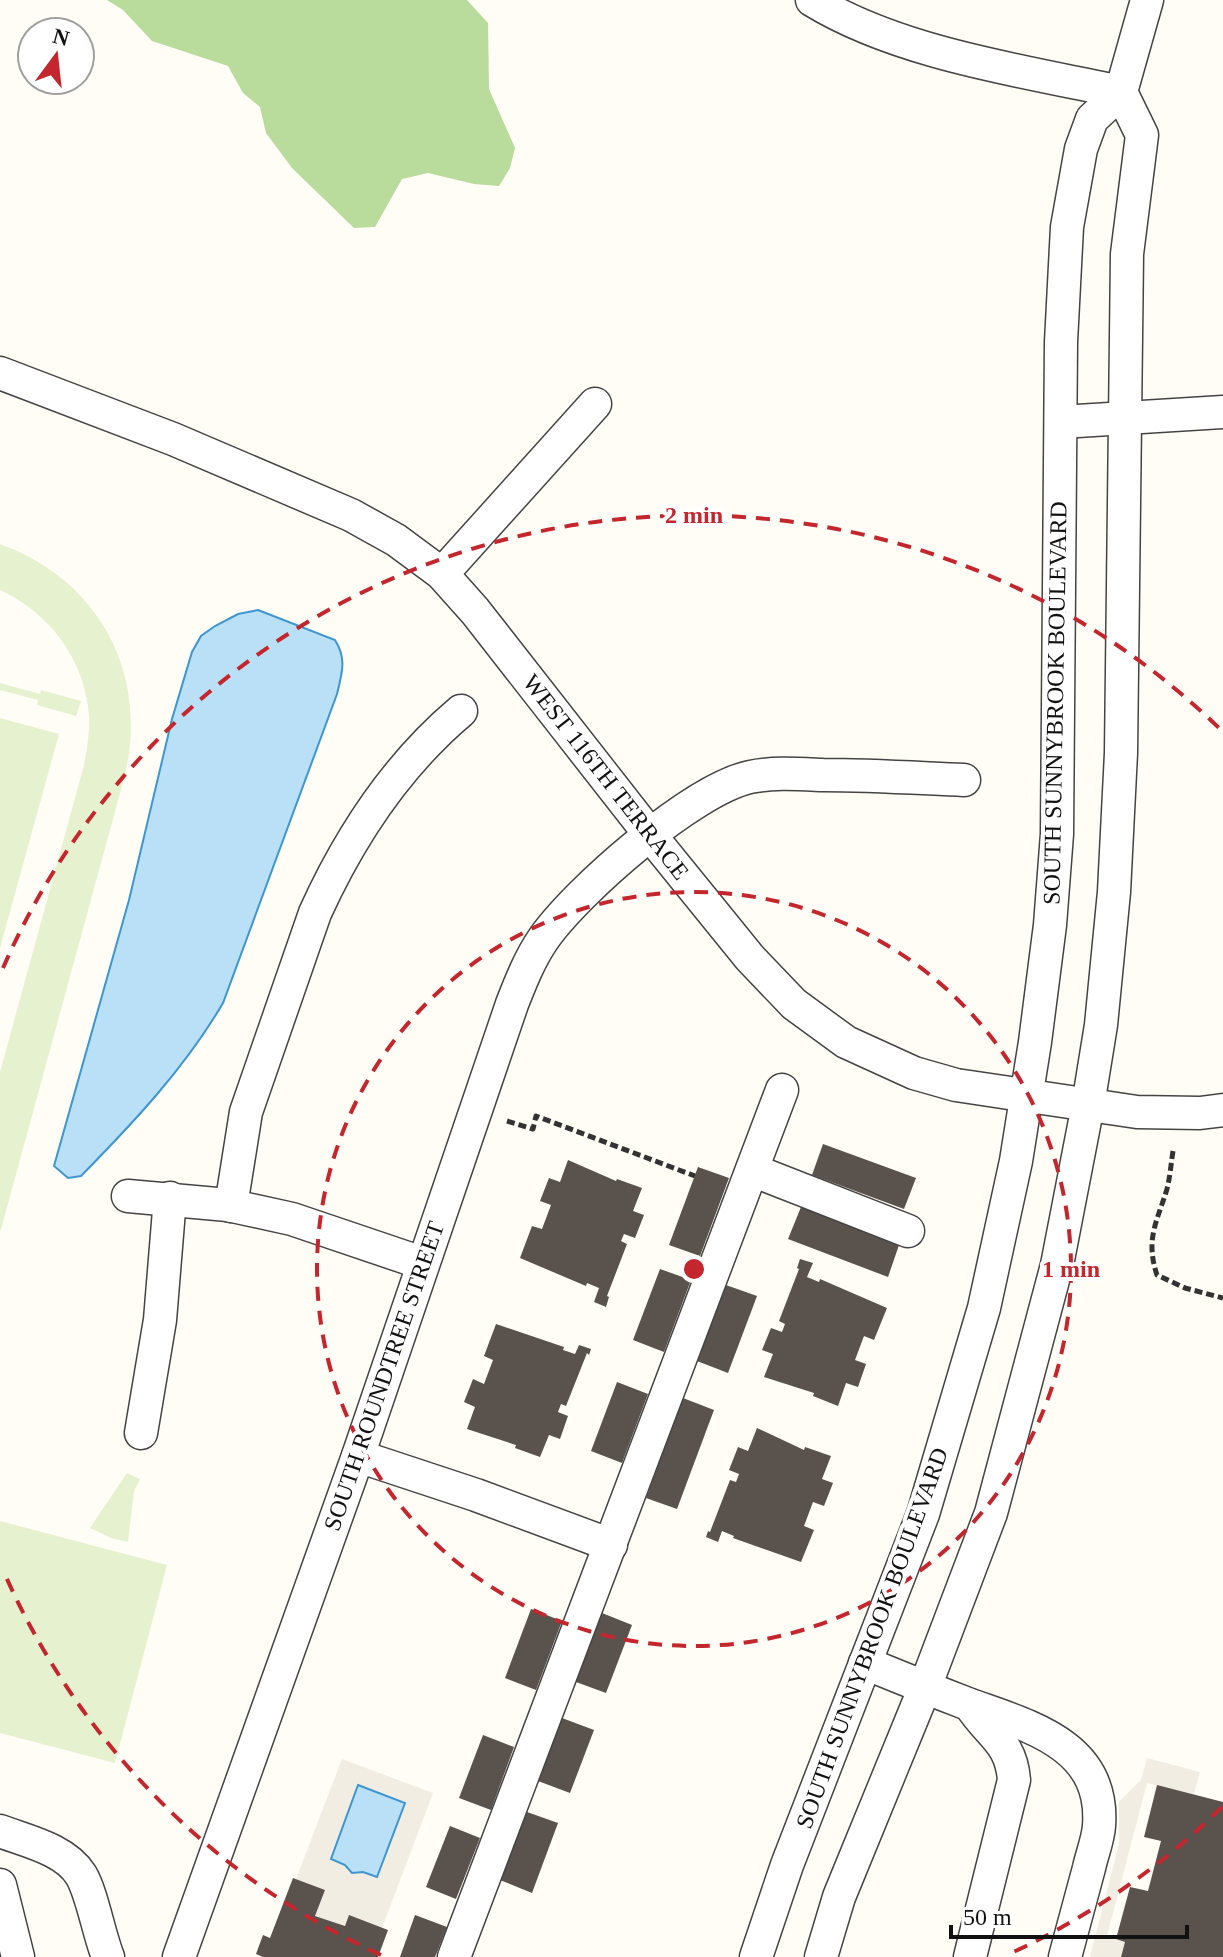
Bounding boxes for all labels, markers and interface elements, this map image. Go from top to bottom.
north arrow [16,16,96,96]
text: N [50,23,72,51]
street label: SOUTH SUNNYBROOK BOULEVARD [1038,501,1072,905]
text: 2 min [665,502,723,528]
street label: WEST 116TH TERRACE [518,669,694,885]
street label: SOUTH ROUNDTREE STREET [319,1218,449,1534]
centre of rings [680,1255,708,1283]
text: 1 min [1042,1256,1100,1282]
street label: SOUTH SUNNYBROOK BOULEVARD [791,1444,953,1832]
scale bar [951,1889,1187,1939]
text: 50 m [963,1904,1012,1930]

